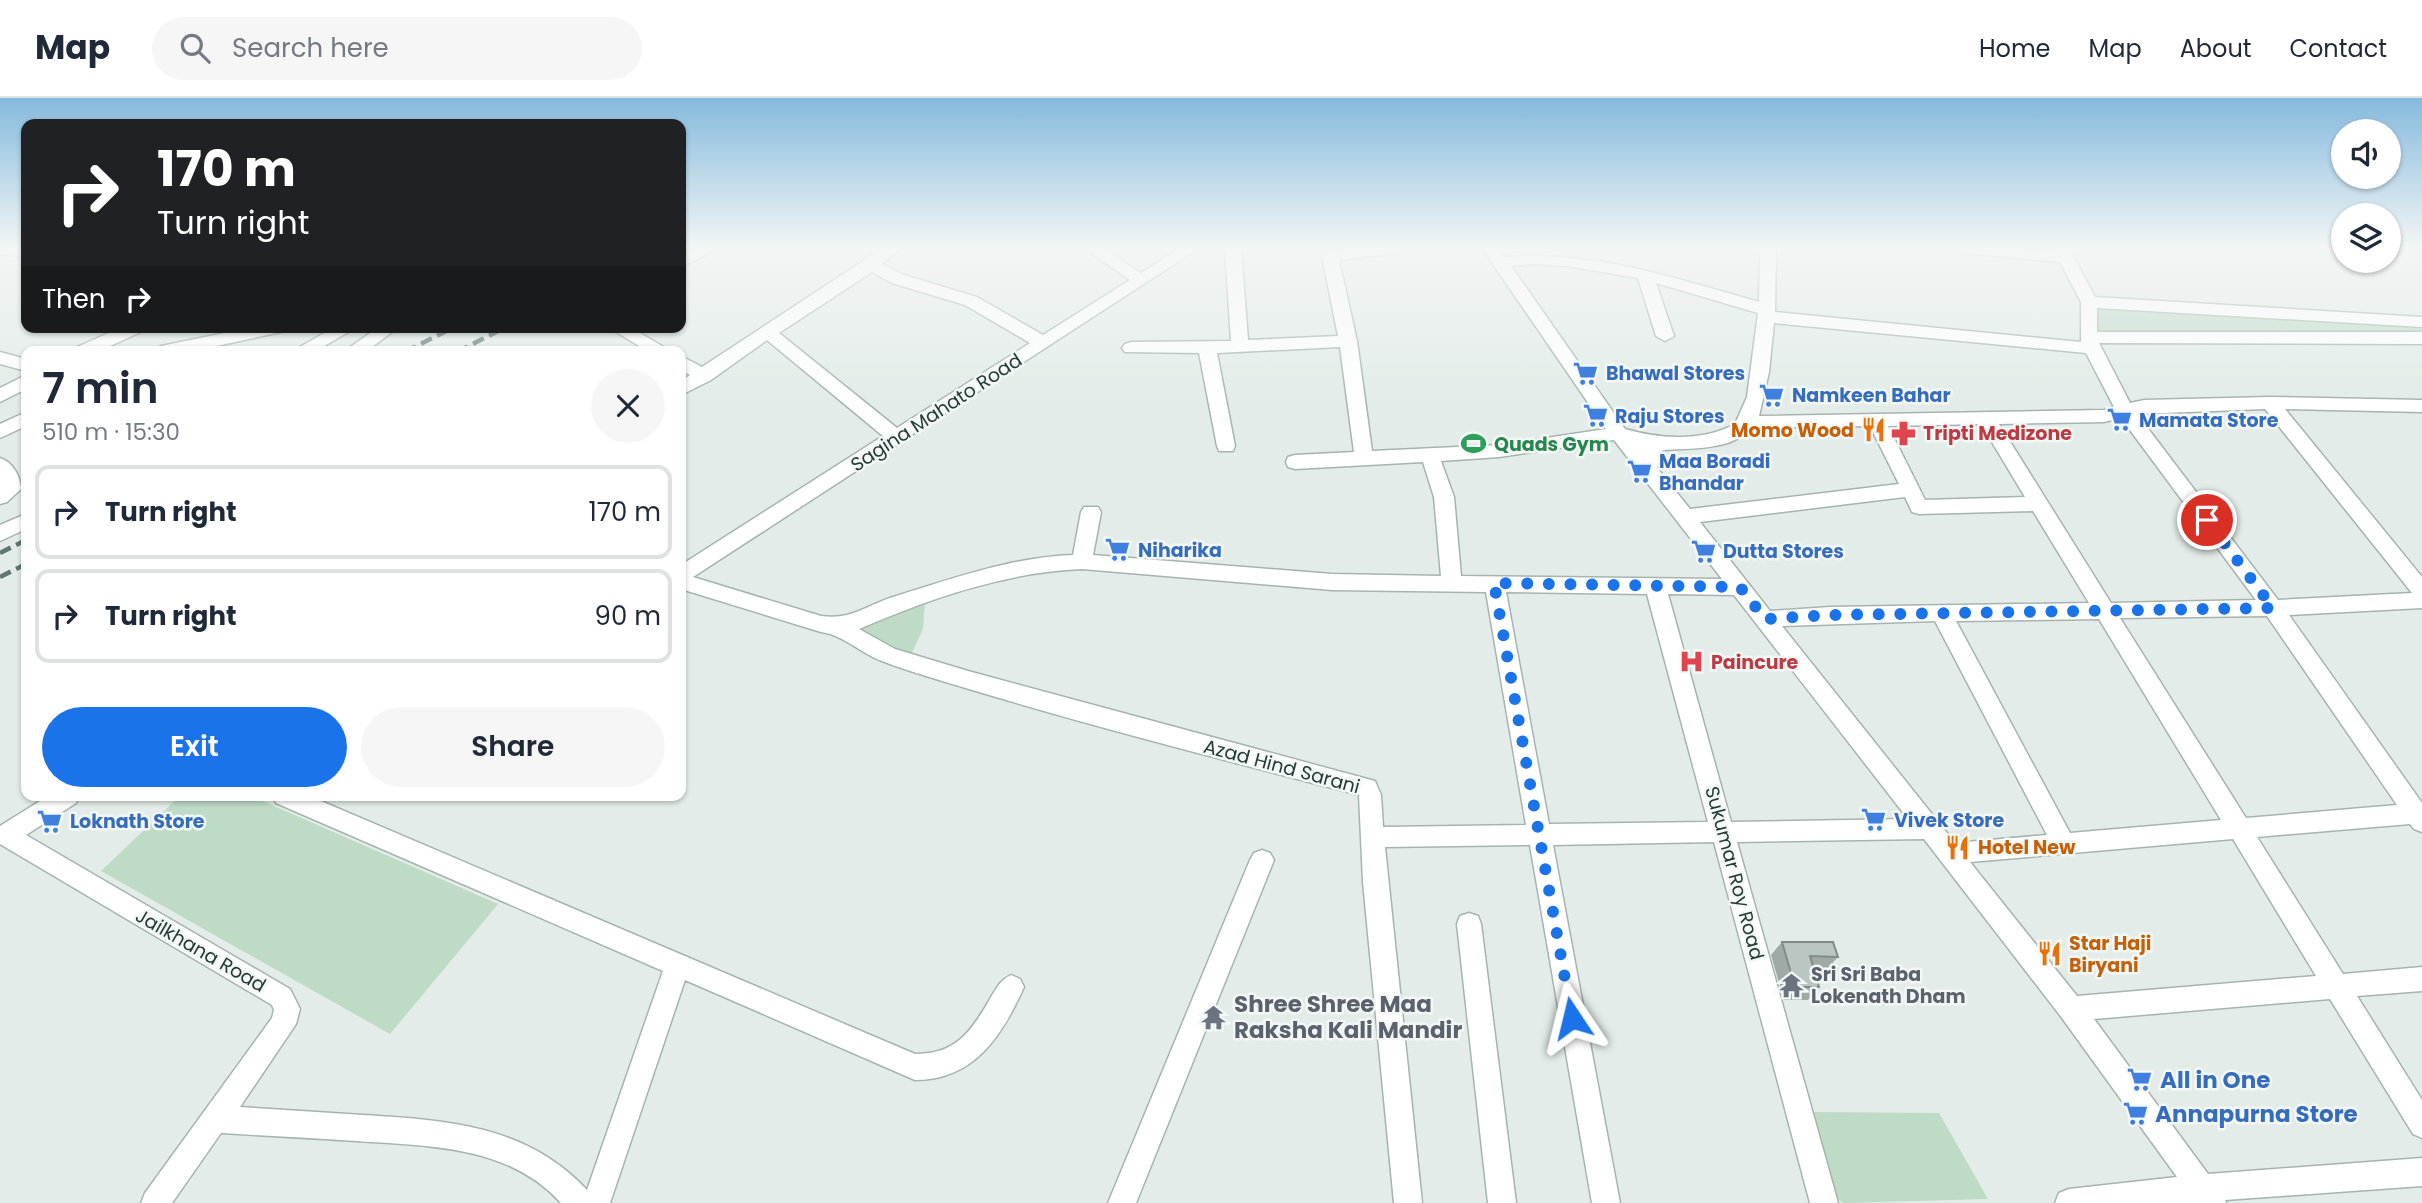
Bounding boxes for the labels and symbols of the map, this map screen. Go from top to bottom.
street label: Sagina Mahato Road [845,347,1027,478]
supermarket icon: Bhawal Stores [1572,359,1600,387]
place label: Bhawal Stores [1606,360,1745,387]
supermarket icon: Namkeen Bahar [1758,381,1786,409]
place label: Namkeen Bahar [1792,382,1951,409]
supermarket icon: Raju Stores [1581,402,1609,430]
place label: Raju Stores [1615,403,1725,430]
supermarket icon: Mamata Store [2105,406,2133,434]
place label: Mamata Store [2139,407,2279,434]
restaurant icon: Momo Wood [1860,416,1888,444]
place label: Momo Wood [1731,417,1854,444]
pharmacy icon: Tripti Medizone [1889,419,1917,447]
place label: Tripti Medizone [1923,420,2072,447]
sports icon: Quads Gym [1460,430,1488,458]
place label: Quads Gym [1494,431,1609,458]
place label: Maa Boradi Bhandar [1659,448,1770,497]
supermarket icon: Maa Boradi Bhandar [1625,458,1653,486]
pin [2177,490,2237,550]
supermarket icon: Niharika [1104,536,1132,564]
place label: Niharika [1138,537,1222,564]
supermarket icon: Dutta Stores [1689,537,1717,565]
place label: Dutta Stores [1723,538,1844,565]
hospital icon: Paincure [1677,648,1705,676]
place label: Paincure [1711,649,1799,676]
street label: Azad Hind Sarani [1201,733,1363,800]
street label: Sukumar Roy Road [1698,783,1771,963]
supermarket icon: Vivek Store [1860,806,1888,834]
supermarket icon: Loknath Store [36,807,64,835]
place label: Vivek Store [1894,807,2004,834]
place label: Loknath Store [70,808,205,835]
restaurant icon: Hotel New [1944,833,1972,861]
place label: Hotel New [1978,834,2076,861]
street label: Jailkhana Road [131,902,271,999]
place label: Star Haji Biryani [2069,930,2151,979]
restaurant icon: Star Haji Biryani [2035,940,2063,968]
place label: Sri Sri Baba Lokenath Dham [1811,961,1966,1010]
temple icon: Sri Sri Baba Lokenath Dham [1777,971,1805,999]
position arrow [1535,981,1609,1055]
place label: Shree Shree Maa Raksha Kali Mandir [1234,988,1462,1046]
temple icon: Shree Shree Maa Raksha Kali Mandir [1200,1003,1228,1031]
place label: All in One [2160,1064,2270,1096]
supermarket icon: All in One [2126,1066,2154,1094]
place label: Annapurna Store [2155,1098,2358,1130]
supermarket icon: Annapurna Store [2121,1100,2149,1128]

